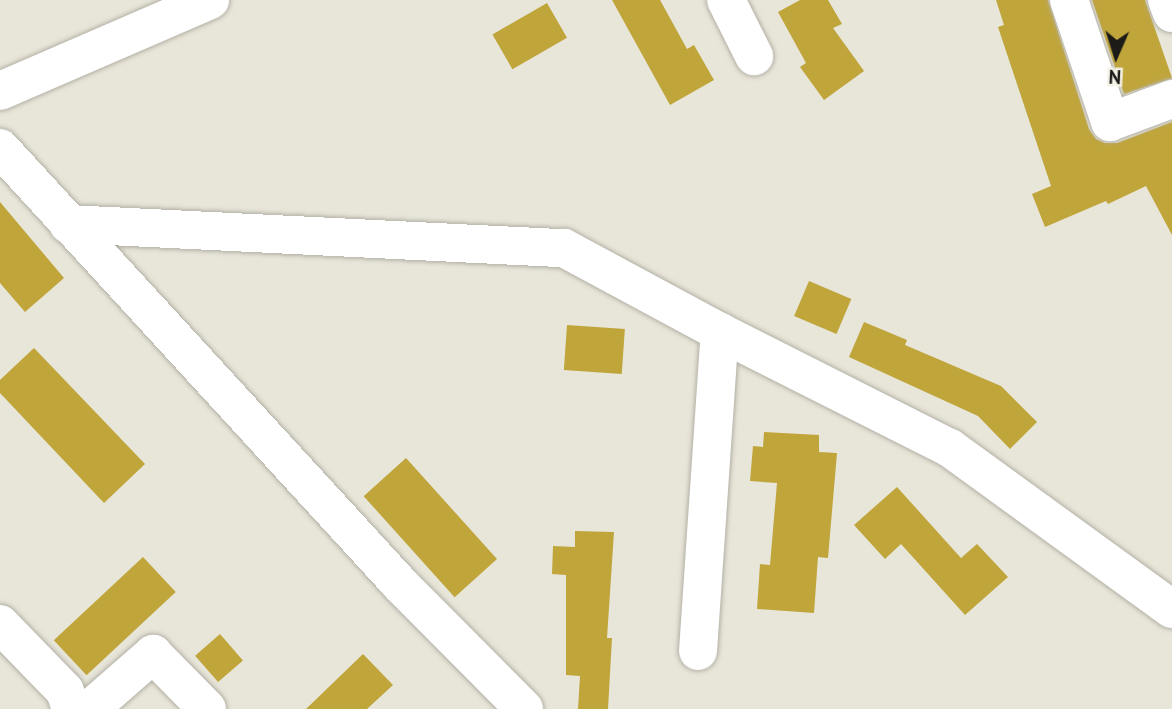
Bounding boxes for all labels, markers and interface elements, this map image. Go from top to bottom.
north arrow [1081,21,1151,91]
text: N [1108,65,1122,89]

